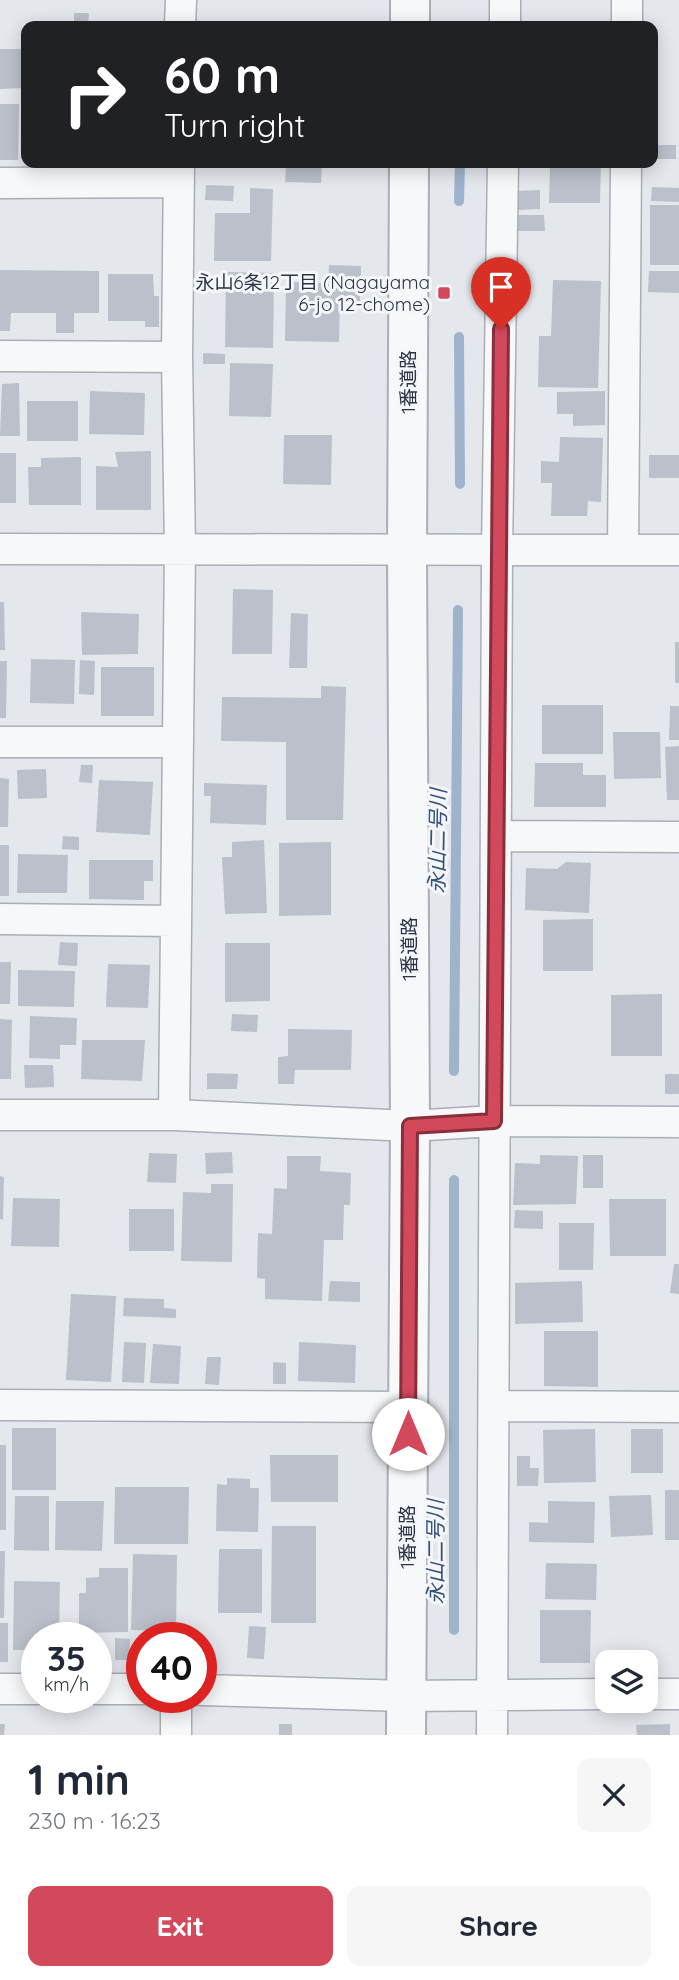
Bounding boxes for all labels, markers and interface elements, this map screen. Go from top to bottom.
text: 60 m [164,44,280,105]
icon: right [49,49,140,140]
text: Turn right [164,105,305,145]
pin [471,257,531,329]
icon: arrive [482,268,520,306]
place label: 永山6条12丁目 (Nagayama 6-jo 12-chome) [195,270,430,316]
marker: 永山6条12丁目 (Nagayama 6-jo 12-chome) [436,285,452,301]
street label: 1番道路 [396,350,420,414]
water label: 永山二号川 [423,786,451,894]
street label: 1番道路 [397,917,421,981]
position arrow [371,1397,445,1471]
water label: 永山二号川 [422,1498,448,1605]
street label: 1番道路 [395,1505,419,1569]
speed limit sign: 40 [126,1622,217,1713]
text: 35 [47,1636,86,1680]
map controls [595,1650,658,1713]
button: layers [595,1650,658,1713]
text: km/h [44,1673,89,1696]
text: 1 min [28,1753,130,1806]
button: close [577,1758,651,1832]
text: 230 m · 16:23 [28,1806,161,1835]
button: Exit [28,1886,333,1966]
button: Share [347,1886,651,1966]

